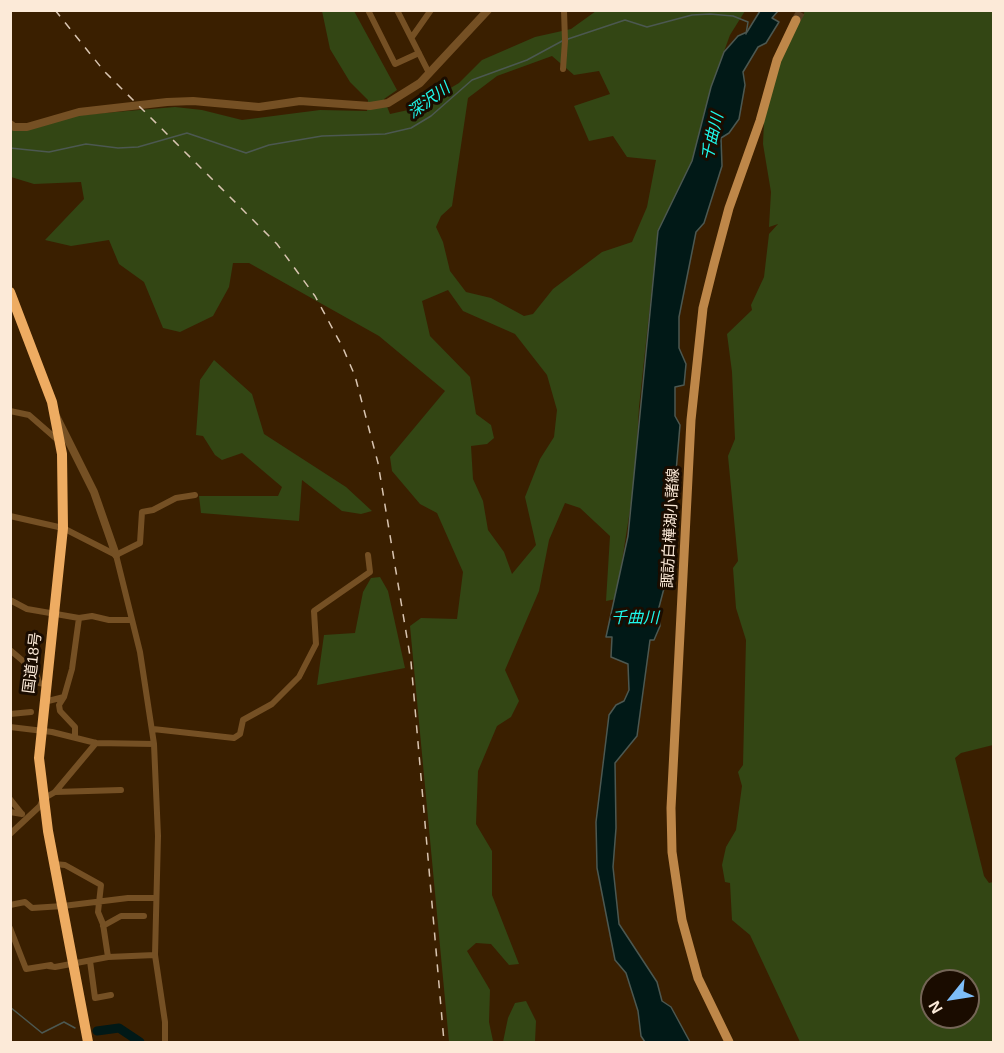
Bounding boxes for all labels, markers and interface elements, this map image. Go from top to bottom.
water label: 深沢川 [404,79,454,123]
water label: 千曲川 [698,111,728,163]
street label: 諏訪白樺湖小諸線 [659,468,683,588]
water label: 千曲川 [611,609,659,629]
street label: 国道18号 [20,631,46,695]
north arrow [920,969,980,1029]
text: N [925,998,946,1017]

